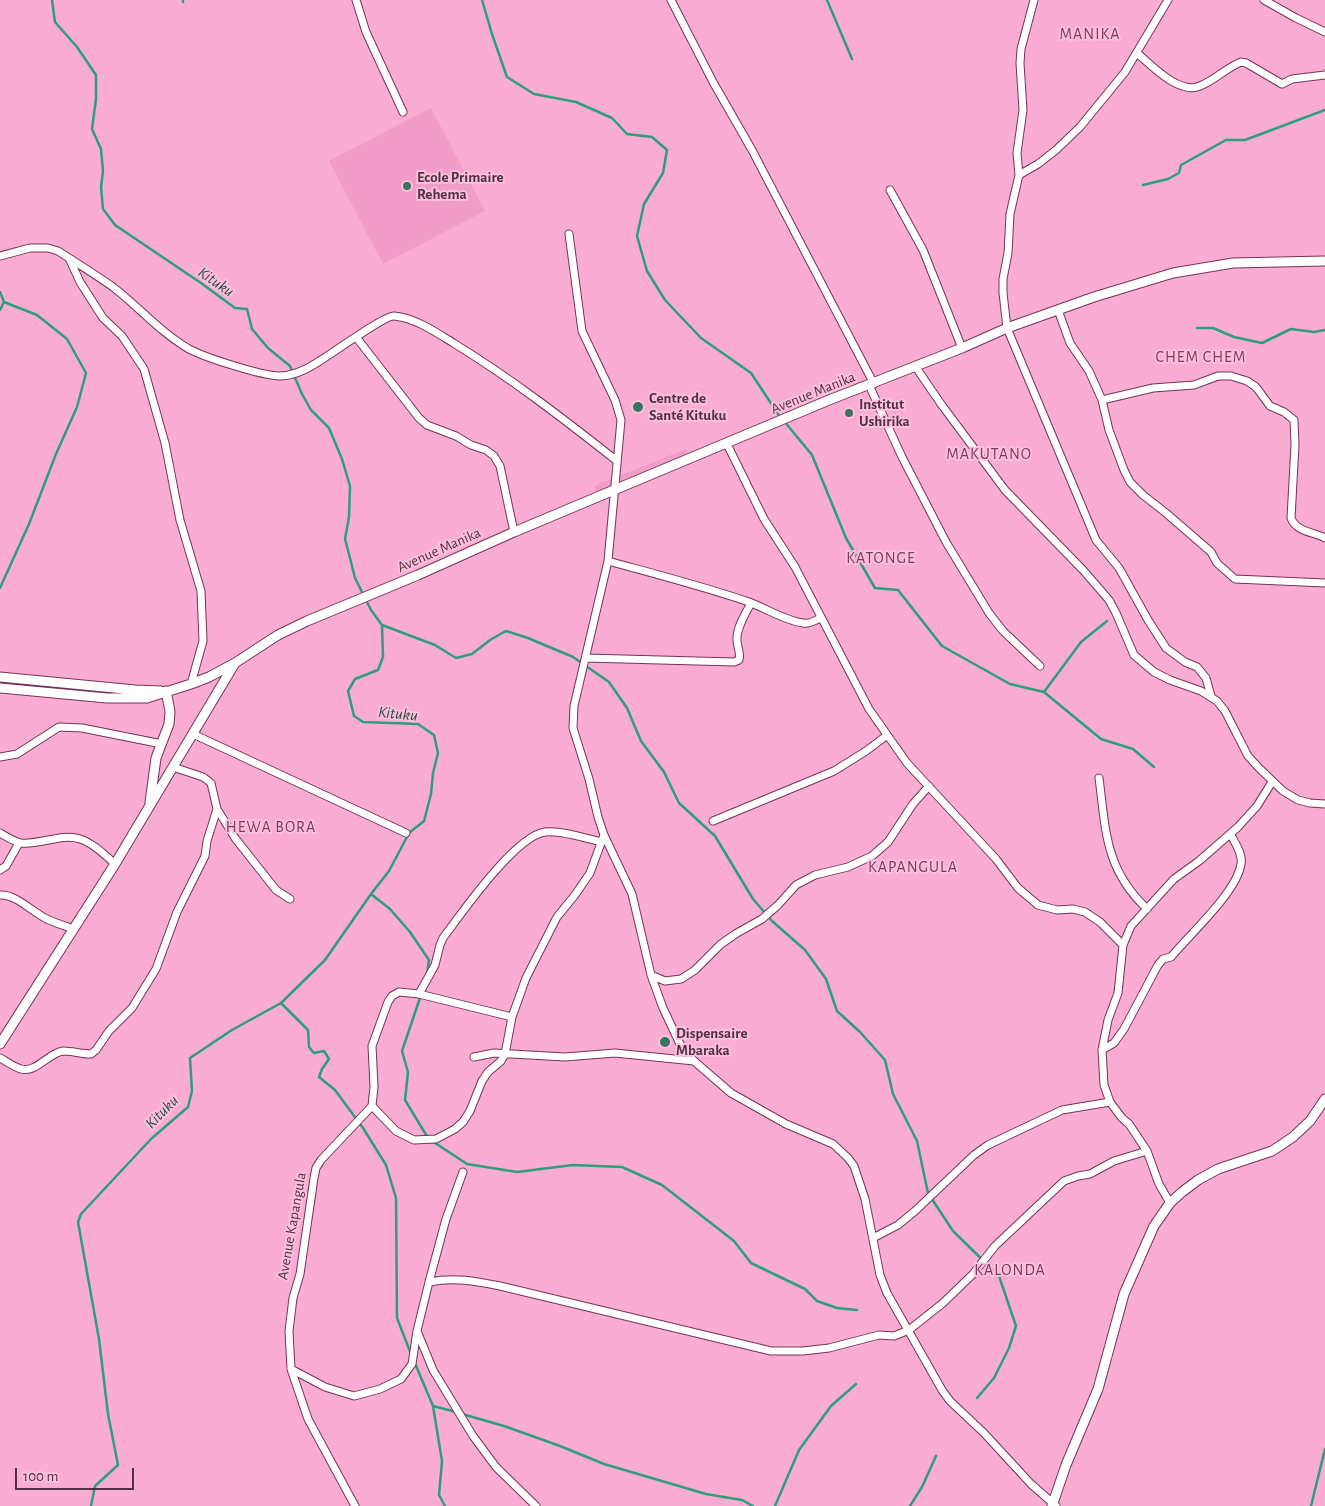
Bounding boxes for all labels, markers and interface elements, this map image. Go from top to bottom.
district label: MANIKA [1059,24,1121,44]
place label: Ecole Primaire Rehema [417,168,504,203]
marker: Ecole Primaire Rehema [401,180,413,192]
water label: Kituku [194,263,238,301]
district label: CHEM CHEM [1154,347,1248,367]
street label: Avenue Manika [768,368,858,418]
place label: Centre de Santé Kituku [649,389,726,424]
place label: Institut Ushirika [859,395,910,430]
marker: Centre de Santé Kituku [631,400,645,414]
marker: Institut Ushirika [843,407,855,419]
district label: MAKUTANO [945,444,1033,464]
street label: Avenue Manika [394,524,484,576]
district label: KATONGE [845,548,917,568]
water label: Kituku [377,702,419,726]
district label: HEWA BORA [225,817,317,837]
district label: KAPANGULA [867,857,959,877]
place label: Dispensaire Mbaraka [676,1024,747,1059]
marker: Dispensaire Mbaraka [658,1035,672,1049]
water label: Kituku [141,1091,183,1133]
street label: Avenue Kapangula [274,1171,310,1281]
district label: KALONDA [973,1260,1047,1280]
scale bar [18,1458,136,1490]
text: 100 m [23,1469,58,1484]

